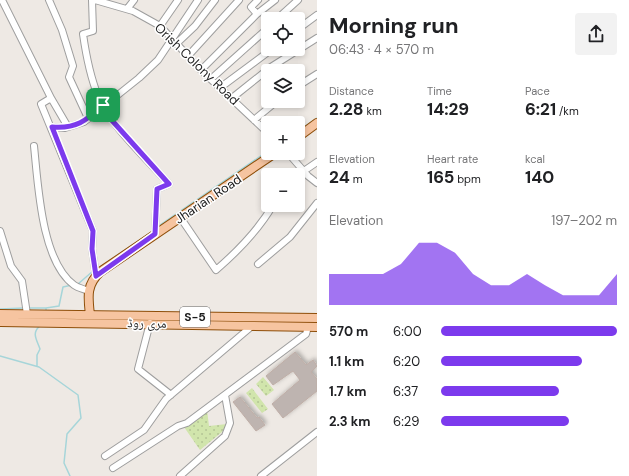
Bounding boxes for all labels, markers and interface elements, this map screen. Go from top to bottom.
text: Morning run [329,11,459,40]
map controls [261,12,305,212]
button: locate [261,12,305,56]
button: share [575,13,617,55]
street label: Orish Colony Road [151,19,243,109]
text: 06:43 · 4 × 570 m [329,41,434,58]
button: layers [261,64,305,108]
text: Distance [329,84,374,98]
text: Time [427,84,452,98]
text: Pace [525,84,550,98]
pin [86,88,120,122]
icon: arrive [92,94,114,116]
text: 2.28 [329,98,364,120]
text: 14:29 [427,98,469,120]
text: 6:21 [525,98,556,120]
text: km [364,104,382,118]
text: /km [556,104,579,118]
button: + [261,116,305,160]
text: Elevation [329,152,375,166]
text: Heart rate [427,152,478,166]
text: kcal [525,152,545,166]
text: 24 [329,166,350,188]
text: 165 [427,166,454,188]
text: 140 [525,166,554,188]
button: − [261,168,305,212]
street label: Jharian Road [171,170,245,228]
text: m [350,172,362,186]
text: bpm [454,172,481,186]
text: Elevation [329,212,383,229]
text: 197–202 m [551,212,617,229]
road number: S-5 [180,307,210,327]
street label: مری روڈ [127,314,167,332]
text: 570 m [329,323,368,340]
text: 6:00 [393,323,422,340]
text: 1.1 km [329,353,364,370]
text: 6:20 [393,353,420,370]
text: 1.7 km [329,383,366,400]
text: 6:37 [393,383,418,400]
text: 2.3 km [329,413,370,430]
text: 6:29 [393,413,419,430]

